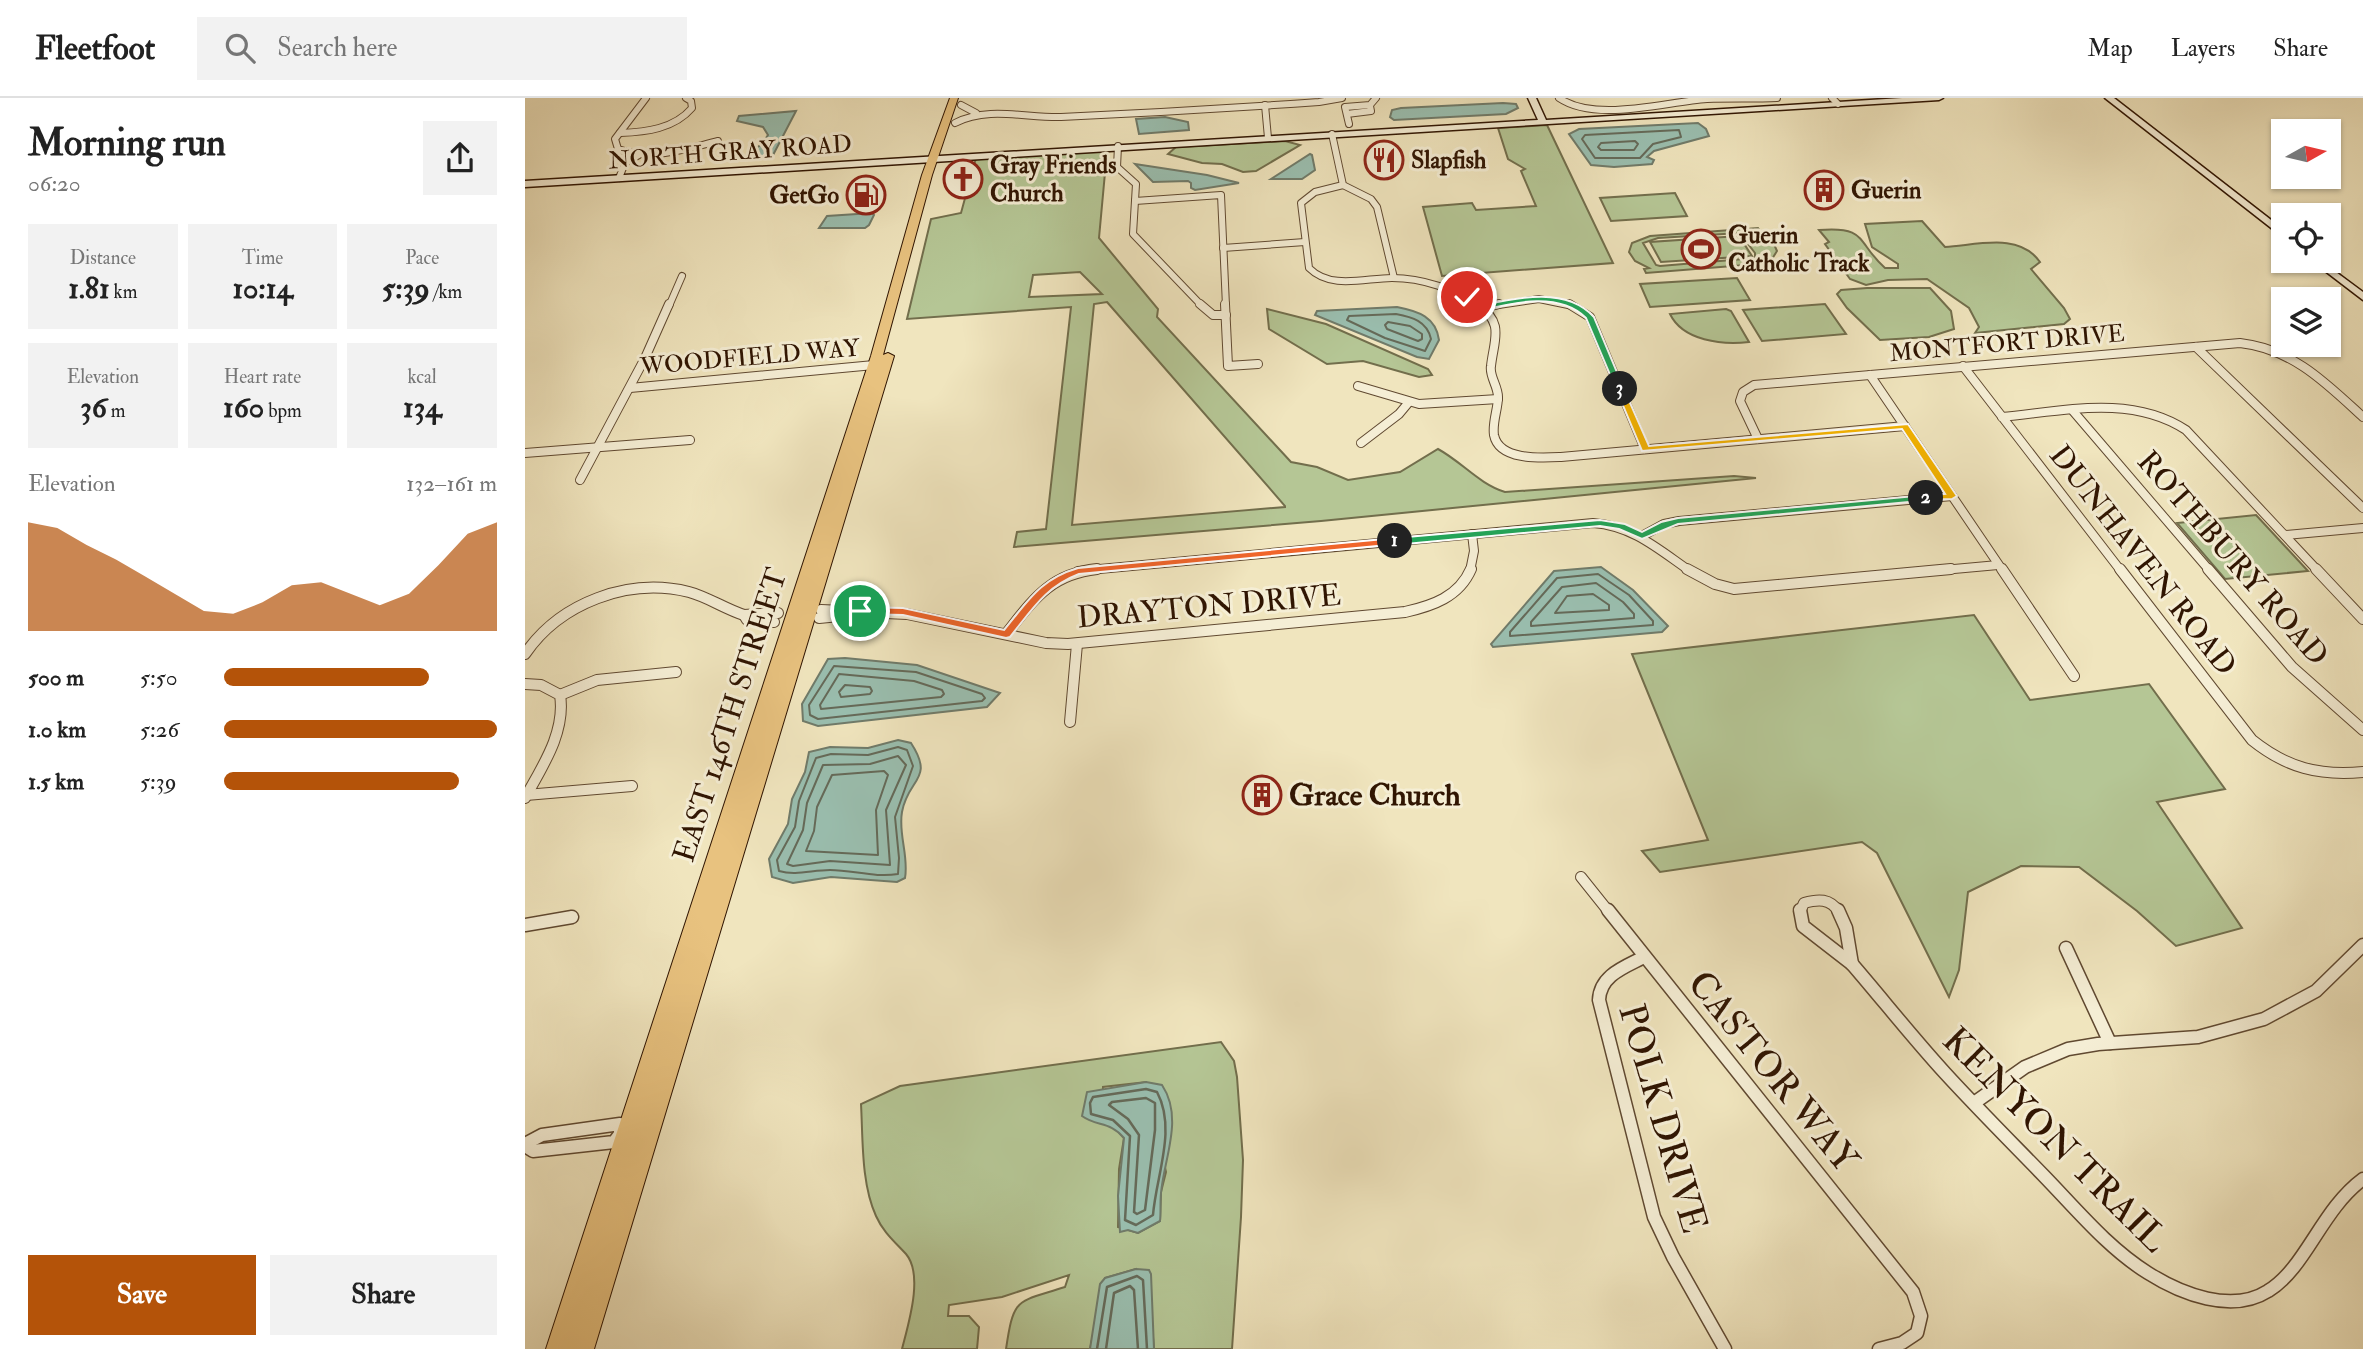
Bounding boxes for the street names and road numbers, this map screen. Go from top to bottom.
street label: NORTH GRAY ROAD [607,129,853,176]
street label: MONTFORT DRIVE [1888,318,2126,369]
street label: WOODFIELD WAY [638,332,862,383]
street label: DUNHAVEN ROAD [2041,438,2244,683]
street label: ROTHBURY ROAD [2129,443,2336,673]
street label: EAST 146TH STREET [665,563,796,867]
street label: DRAYTON DRIVE [1076,577,1342,636]
street label: CASTOR WAY [1677,962,1869,1183]
street label: POLK DRIVE [1607,999,1718,1238]
street label: KENYON TRAIL [1932,1017,2178,1263]

